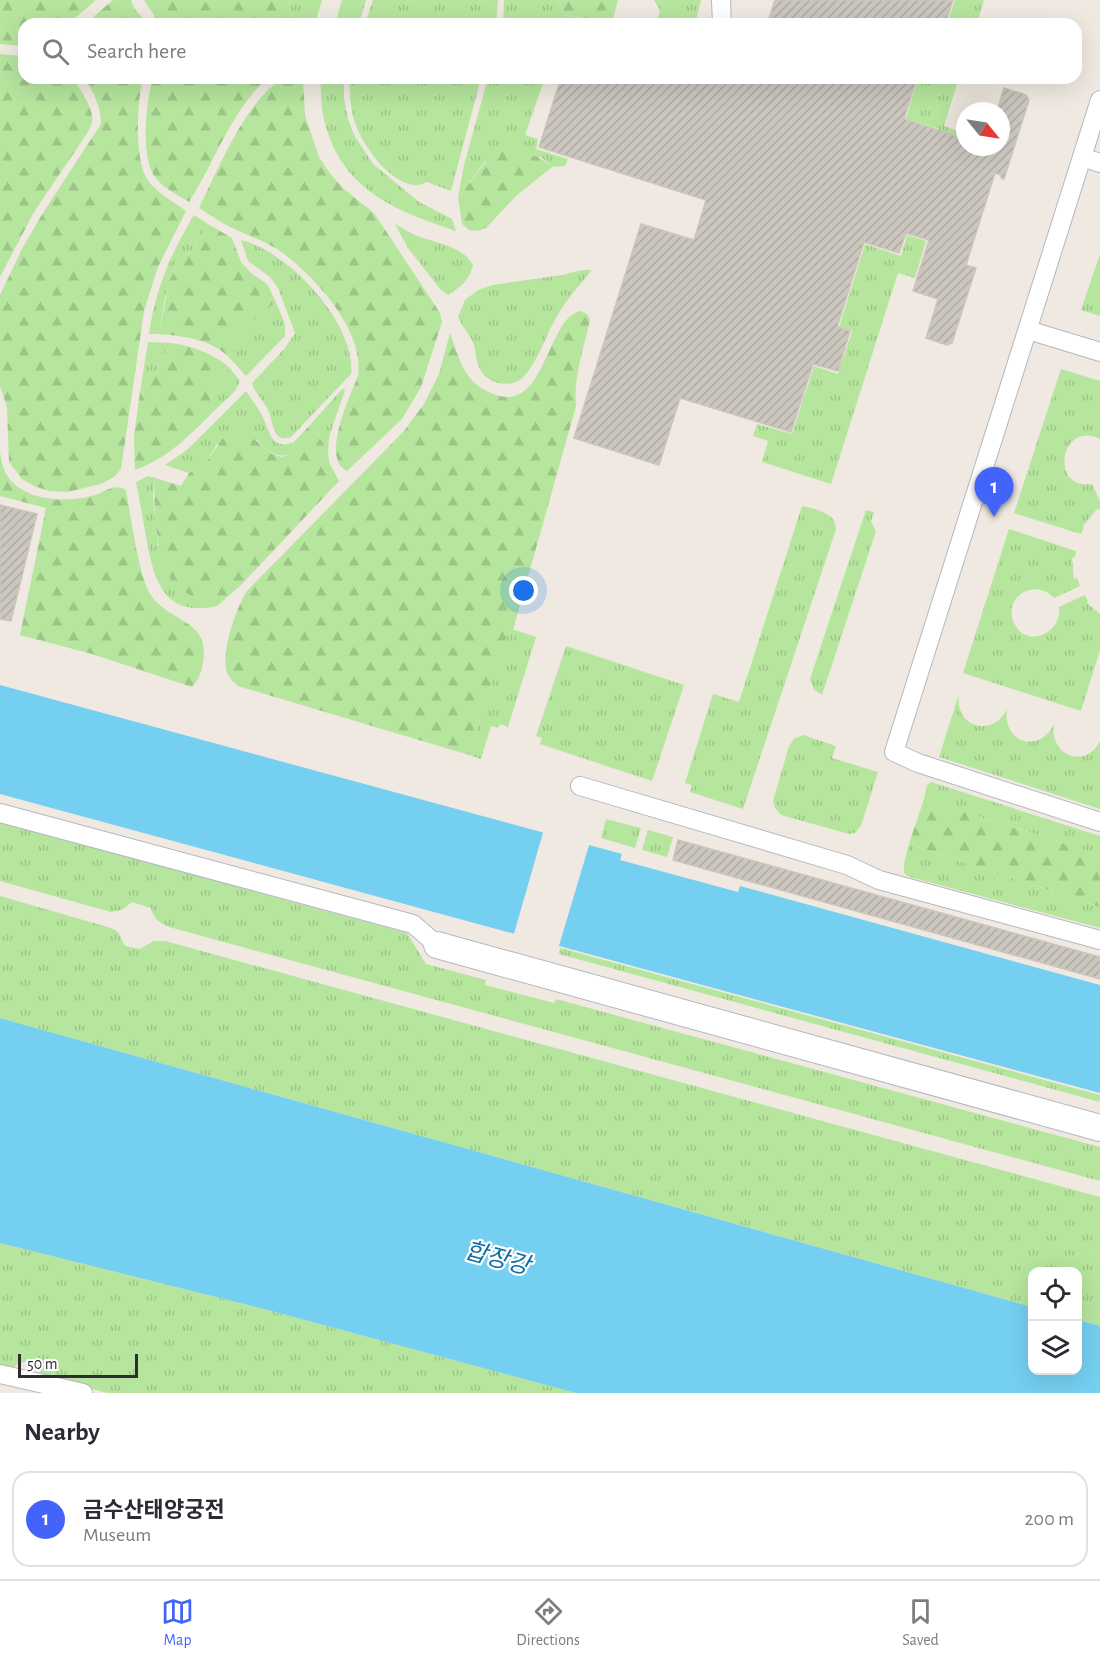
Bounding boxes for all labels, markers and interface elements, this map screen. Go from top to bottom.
search box [18,18,1082,84]
icon: search [39,35,72,68]
text: Search here [87,40,186,62]
north arrow [956,102,1010,156]
pin: 1 [974,468,1014,517]
your location [509,576,538,605]
water label: 합장강 [462,1237,535,1280]
map controls [1028,1267,1082,1375]
button: locate [1028,1267,1082,1321]
button: layers [1028,1321,1082,1375]
scale bar [18,1351,138,1378]
text: 50 m [27,1356,58,1372]
text: Nearby [24,1419,100,1445]
text: 금수산태양궁전 [83,1499,225,1521]
text: 1 [42,1509,49,1529]
text: 200 m [1024,1509,1074,1529]
text: Museum [83,1525,151,1545]
tab: Map [161,1595,194,1650]
tab: Directions [516,1595,580,1650]
tab: Saved [902,1595,939,1650]

